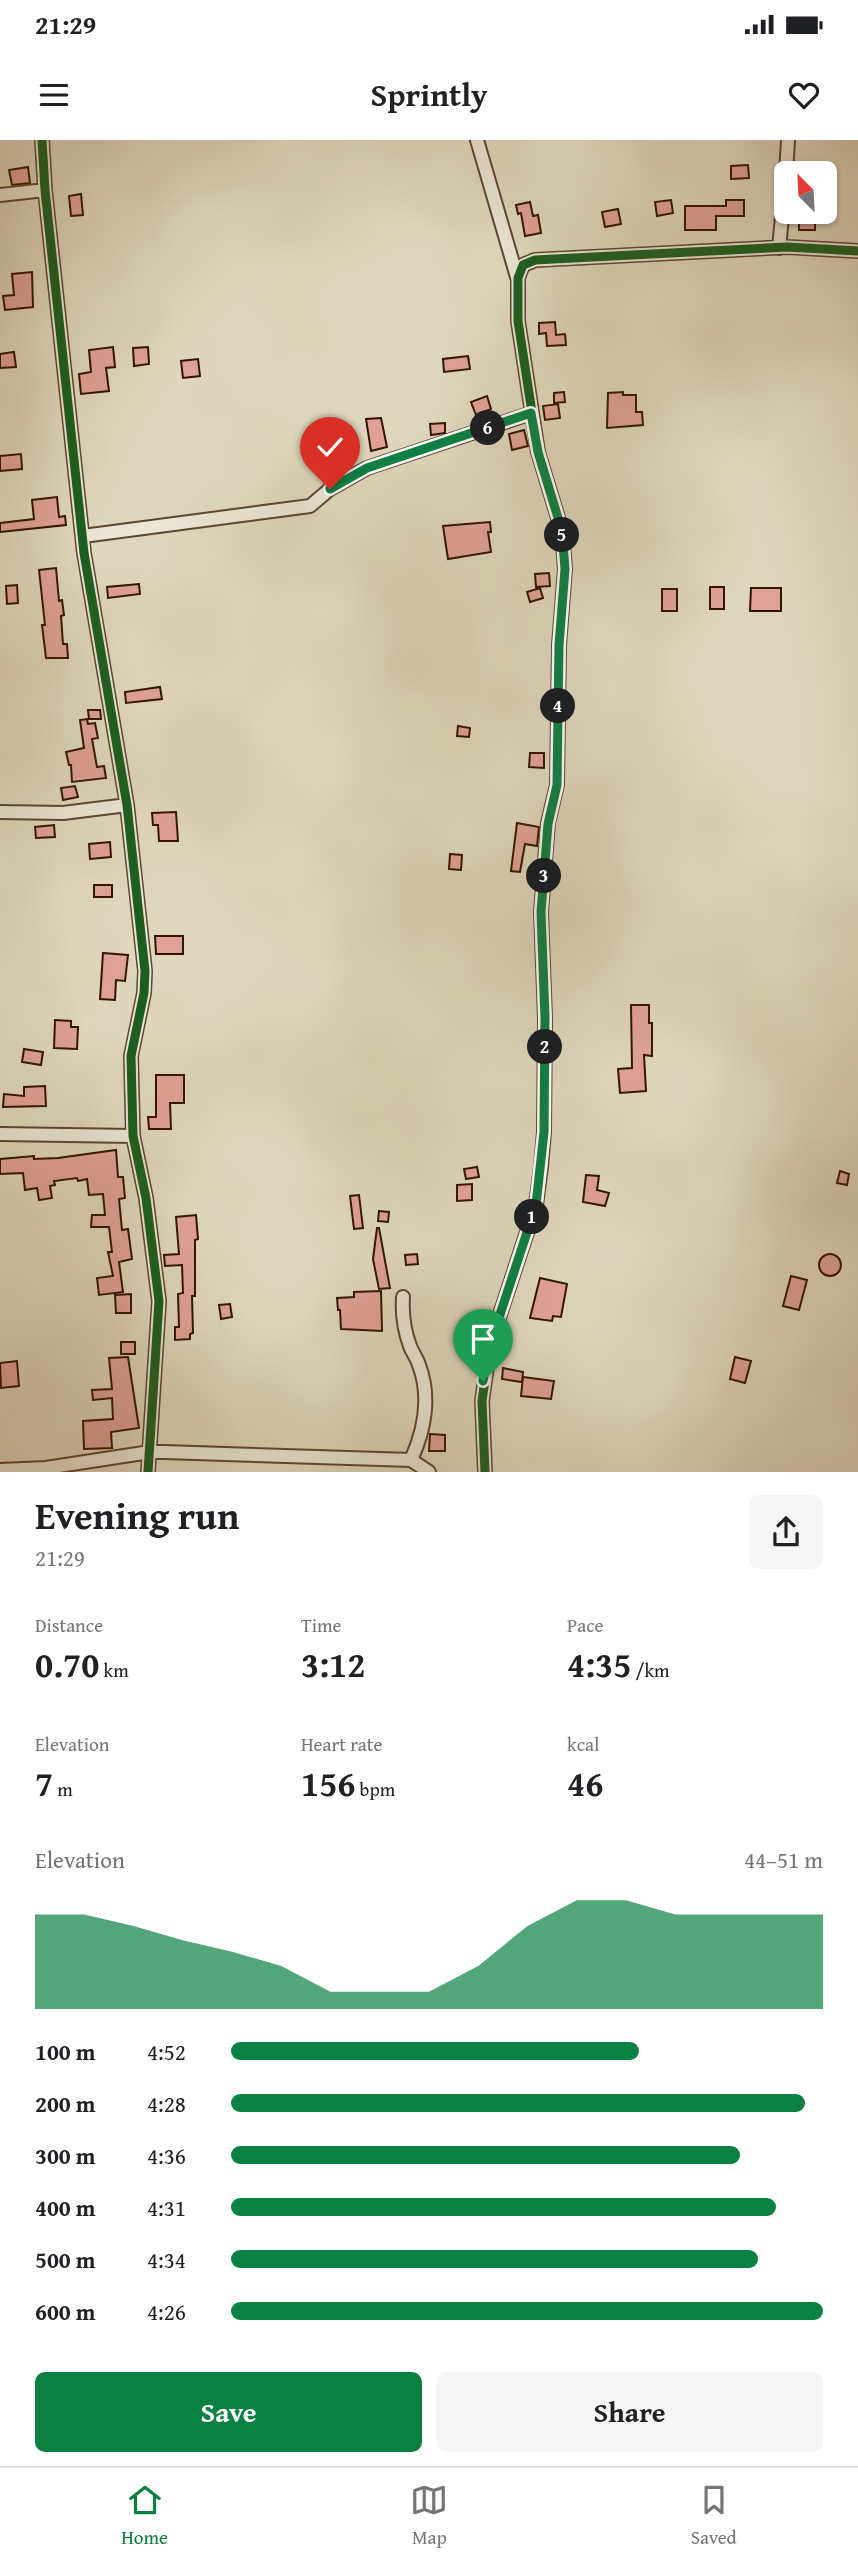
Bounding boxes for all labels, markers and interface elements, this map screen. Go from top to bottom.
text: 21:29 [35,5,96,44]
text: Sprintly [371,71,487,118]
icon: menu [35,76,73,114]
icon: heart [785,76,823,114]
north arrow [774,161,836,224]
map controls [774,161,837,224]
pin: 6 [470,410,505,446]
text: 6 [483,413,492,441]
pin [300,417,360,489]
icon: check [311,428,349,466]
pin: 5 [544,518,580,552]
text: 5 [557,520,566,548]
pin: 4 [540,688,576,724]
text: 4 [553,691,562,719]
pin: 3 [526,858,562,894]
text: 3 [539,861,548,889]
pin: 2 [528,1030,562,1065]
text: 2 [540,1032,549,1060]
pin: 1 [514,1200,550,1234]
text: 1 [527,1202,536,1230]
pin [453,1309,513,1381]
icon: arrive [464,1320,502,1358]
text: Evening run [35,1487,239,1543]
button: share [749,1495,823,1569]
text: 21:29 [35,1541,85,1574]
text: Distance [35,1611,103,1639]
text: Time [301,1611,341,1639]
text: Pace [567,1611,604,1639]
text: 0.70 [35,1639,99,1690]
text: 3:12 [301,1639,365,1690]
text: 4:35 [567,1639,631,1690]
text: km [99,1656,129,1684]
text: /km [631,1656,670,1684]
text: Elevation [35,1730,109,1758]
text: Heart rate [301,1730,382,1758]
text: kcal [567,1730,599,1758]
text: 7 [35,1758,53,1809]
text: 156 [301,1758,355,1809]
text: 46 [567,1758,603,1809]
text: m [53,1775,73,1803]
text: bpm [355,1775,395,1803]
text: Elevation [35,1843,125,1876]
text: 44–51 m [744,1843,823,1876]
text: 100 m [35,2035,96,2068]
text: 4:52 [147,2035,186,2068]
text: 200 m [35,2087,96,2120]
text: 4:28 [147,2087,186,2120]
text: 300 m [35,2139,96,2172]
text: 4:36 [147,2139,186,2172]
text: 400 m [35,2191,96,2224]
text: 4:31 [147,2191,186,2224]
text: 500 m [35,2243,96,2276]
text: 4:34 [147,2243,186,2276]
text: 600 m [35,2295,96,2328]
text: 4:26 [147,2295,186,2328]
button: Save [35,2372,422,2452]
button: Share [436,2372,823,2452]
tab: Home [121,2481,168,2551]
tab: Map [410,2481,448,2551]
tab: Saved [691,2481,737,2551]

